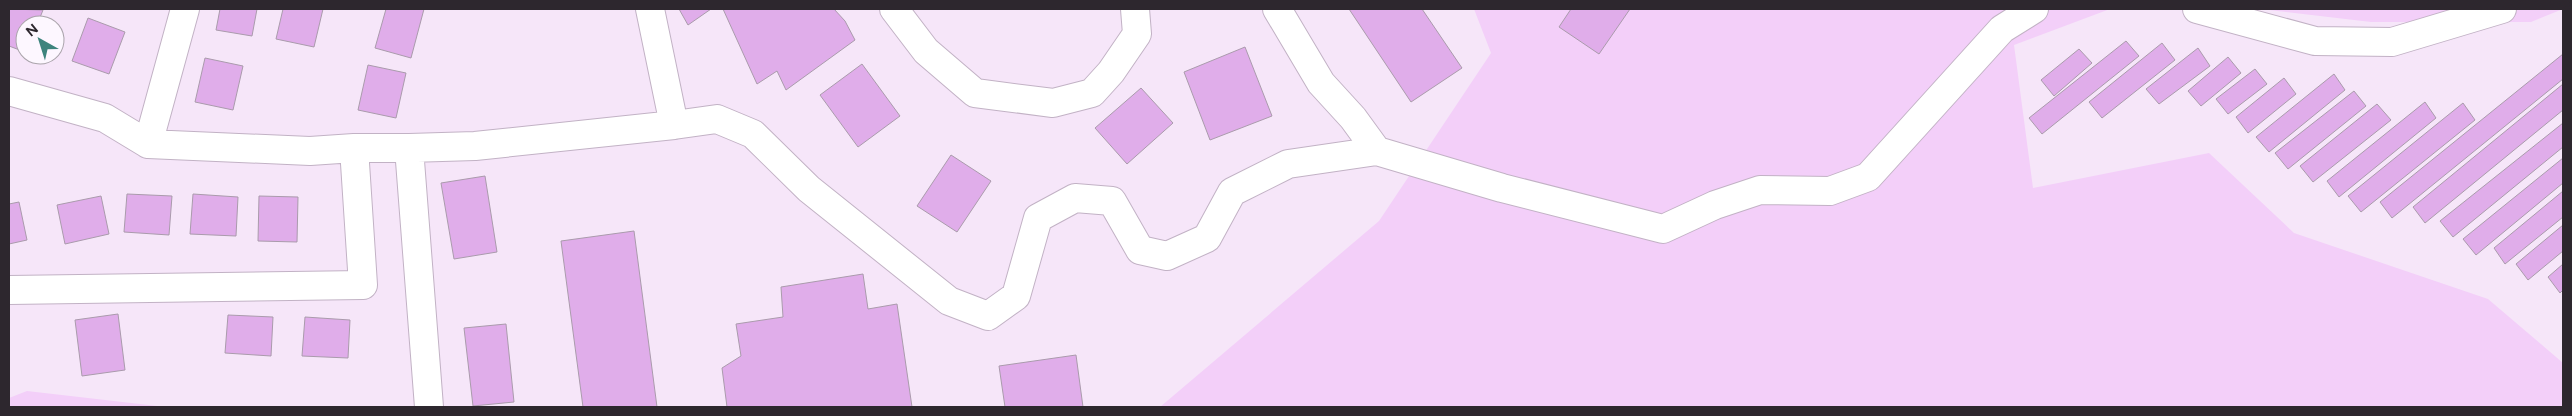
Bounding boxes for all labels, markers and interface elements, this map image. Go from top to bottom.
north arrow [15,15,65,65]
text: N [23,20,42,40]

